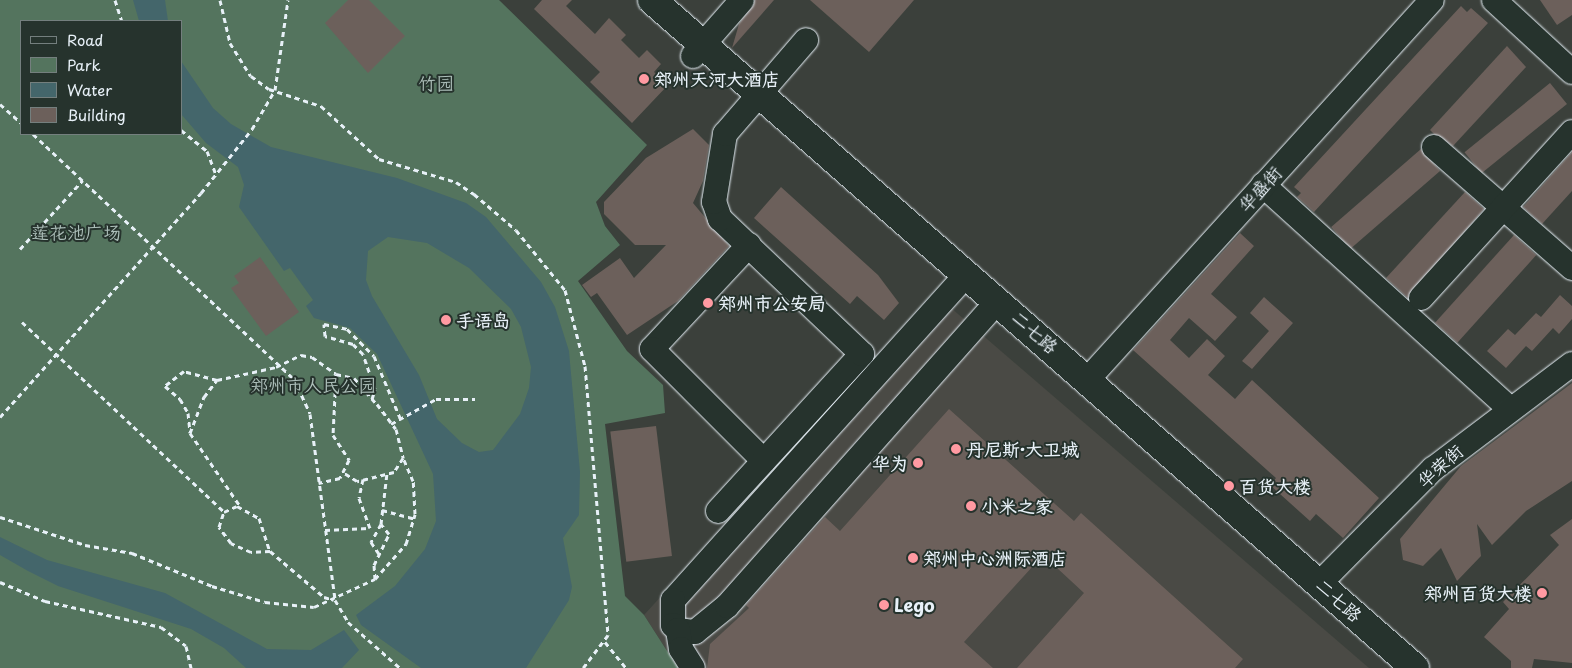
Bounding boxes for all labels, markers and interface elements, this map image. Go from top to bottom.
legend [20,20,182,135]
text: Road [67,28,103,51]
text: Park [67,53,101,76]
place label: 郑州天河大酒店 [654,68,780,90]
park label: 竹园 [418,72,454,94]
marker: 郑州天河大酒店 [638,73,650,85]
text: Water [67,78,112,101]
text: Building [67,103,126,126]
street label: 华盛街 [1234,162,1286,216]
park label: 莲花池广场 [31,221,121,243]
place label: 郑州市公安局 [718,292,826,314]
marker: 郑州市公安局 [702,297,714,309]
street label: 二七路 [1008,306,1062,358]
place label: 手语岛 [456,309,510,331]
marker: 手语岛 [440,314,452,326]
park label: 郑州市人民公园 [250,374,376,396]
place label: 丹尼斯·大卫城 [966,438,1079,460]
street label: 华荣街 [1413,440,1467,492]
marker: 丹尼斯·大卫城 [950,443,962,455]
place label: 华为 [872,452,908,474]
marker: 华为 [912,457,924,469]
place label: 百货大楼 [1239,475,1311,497]
marker: 百货大楼 [1223,480,1235,492]
place label: 小米之家 [981,495,1053,517]
marker: 小米之家 [965,500,977,512]
place label: 郑州中心洲际酒店 [923,547,1067,569]
marker: 郑州中心洲际酒店 [907,552,919,564]
street label: 二七路 [1312,574,1366,626]
place label: 郑州百货大楼 [1424,582,1532,604]
marker: 郑州百货大楼 [1536,587,1548,599]
place label: Lego [894,594,935,616]
marker: Lego [878,599,890,611]

